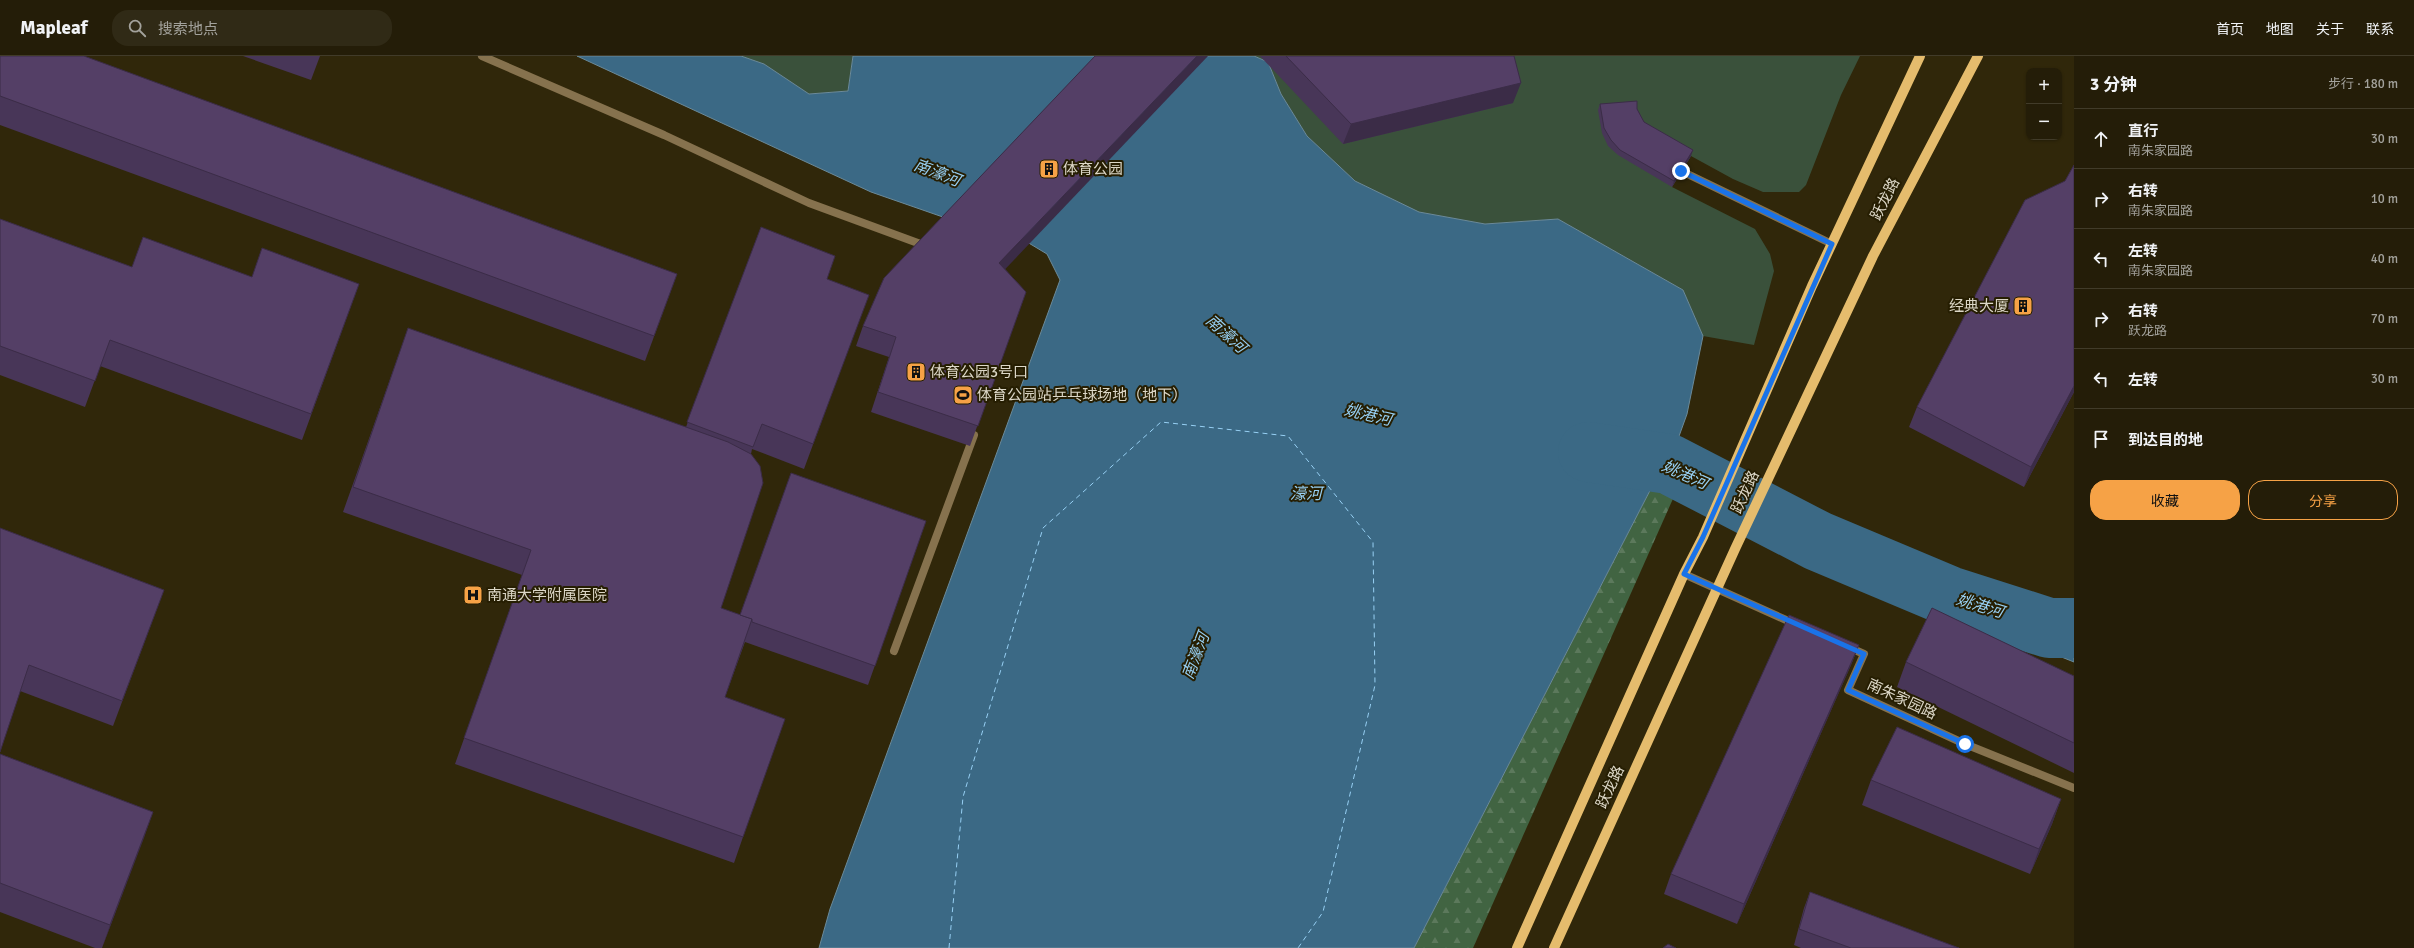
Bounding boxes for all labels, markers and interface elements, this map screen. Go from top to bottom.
search box [112,10,392,46]
text: Mapleaf [20,16,88,40]
icon: search [126,17,148,39]
text: 搜索地点 [158,20,218,38]
text: 首页 [2216,21,2244,38]
text: 地图 [2266,21,2294,38]
text: 关于 [2316,21,2344,38]
text: 联系 [2366,21,2394,38]
map controls [2026,68,2062,140]
button: + [2026,68,2062,104]
text: 3 分钟 [2090,74,2137,95]
text: 步行 · 180 m [2328,76,2398,92]
button: − [2026,104,2062,140]
text: 直行 [2128,122,2158,140]
icon: ahead [2090,128,2112,150]
text: 30 m [2371,131,2398,147]
text: 南朱家园路 [2128,143,2193,159]
water label: 南濠河 [911,155,966,192]
building icon: 体育公园 [1038,158,1060,180]
place label: 体育公园 [1063,160,1123,178]
route end [1672,162,1690,180]
street label: 跃龙路 [1867,175,1903,223]
text: 右转 [2128,182,2158,200]
icon: right [2090,188,2112,210]
text: 10 m [2371,191,2398,207]
text: 南朱家园路 [2128,203,2193,219]
text: 左转 [2128,242,2158,260]
icon: left [2090,248,2112,270]
text: 40 m [2371,251,2398,267]
text: 南朱家园路 [2128,263,2193,279]
building icon: 经典大厦 [2012,295,2034,317]
place label: 经典大厦 [1949,297,2009,315]
text: 右转 [2128,302,2158,320]
icon: right [2090,308,2112,330]
water label: 南濠河 [1201,311,1253,359]
text: 70 m [2371,311,2398,327]
text: 跃龙路 [2128,323,2167,339]
building icon: 体育公园3号口 [905,361,927,383]
place label: 体育公园3号口 [930,363,1028,381]
icon: left [2090,368,2112,390]
text: 左转 [2128,371,2158,389]
text: 30 m [2371,371,2398,387]
sports icon: 体育公园站乒乓球场地（地下） [952,384,974,406]
place label: 体育公园站乒乓球场地（地下） [977,386,1187,404]
water label: 姚港河 [1342,400,1397,431]
icon: arrive [2090,428,2112,450]
text: 到达目的地 [2128,431,2203,449]
water label: 姚港河 [1659,456,1714,495]
street label: 跃龙路 [1727,468,1763,516]
button: 收藏 [2090,480,2240,520]
button: 分享 [2248,480,2398,520]
water label: 濠河 [1290,484,1325,504]
hospital icon: 南通大学附属医院 [462,584,484,606]
place label: 南通大学附属医院 [487,586,607,604]
water label: 姚港河 [1954,589,2009,623]
water label: 南濠河 [1178,627,1215,682]
street label: 南朱家园路 [1864,675,1940,723]
route start [1956,735,1974,753]
street label: 跃龙路 [1592,763,1628,811]

